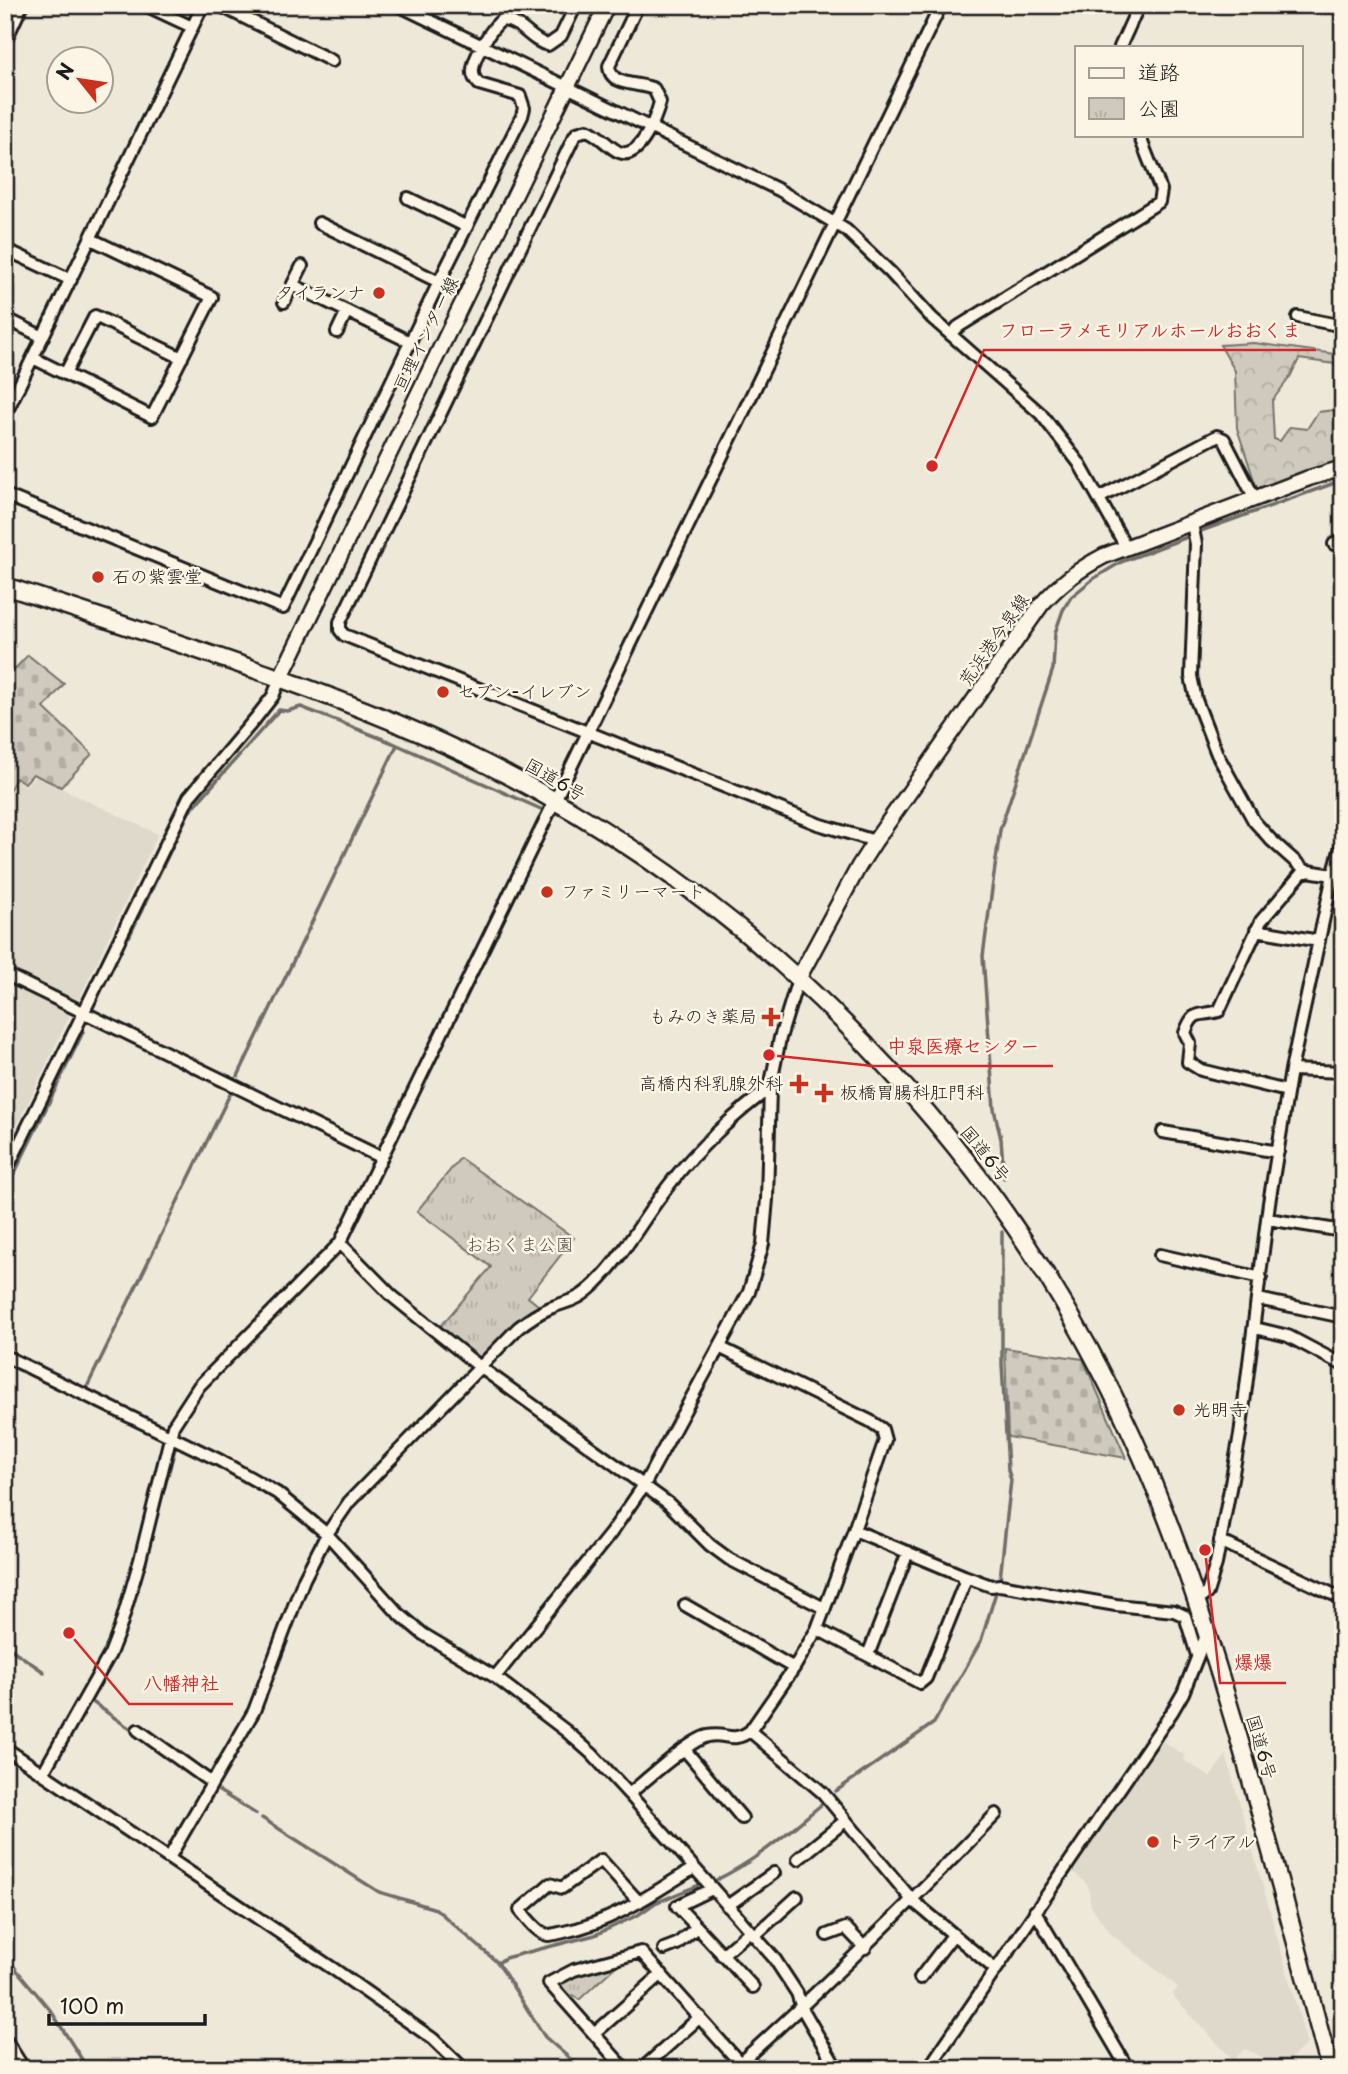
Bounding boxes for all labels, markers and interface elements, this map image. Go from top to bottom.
north arrow [46,46,116,116]
legend [1075,46,1302,136]
text: 道路 [1138,55,1180,87]
text: N [49,57,80,85]
text: 公園 [1138,91,1180,123]
street label: 亘理インター線 [385,271,464,396]
place label: タイランナ [276,278,365,305]
marker: タイランナ [371,285,387,301]
callout: フローラメモリアルホールおおくま [984,310,1316,350]
text: フローラメモリアルホールおおくま [999,315,1301,343]
place label: 石の紫雲堂 [112,562,202,589]
marker: 石の紫雲堂 [90,569,106,585]
street label: 荒浜港今泉線 [951,587,1035,691]
place label: セブン-イレブン [457,677,592,704]
marker: セブン-イレブン [435,684,451,700]
street label: 国道6号 [520,750,591,807]
place label: ファミリーマート [561,877,705,904]
marker: ファミリーマート [539,884,555,900]
place label: もみのき薬局 [649,1002,757,1029]
marker: もみのき薬局 [763,1009,779,1025]
callout: 中泉医療センター [873,1026,1053,1066]
text: 中泉医療センター [887,1031,1039,1059]
place label: 高橋内科乳腺外科 [639,1069,783,1096]
marker: 高橋内科乳腺外科 [789,1074,809,1094]
place label: 板橋胃腸科肛門科 [840,1078,984,1105]
marker: 板橋胃腸科肛門科 [814,1083,834,1103]
street label: 国道6号 [955,1119,1018,1187]
park label: おおくま公園 [466,1230,574,1257]
place label: 光明寺 [1193,1395,1247,1422]
marker: 光明寺 [1171,1402,1187,1418]
callout: 爆爆 [1220,1643,1286,1683]
text: 爆爆 [1234,1647,1272,1675]
callout: 八幡神社 [129,1664,233,1704]
text: 八幡神社 [143,1668,219,1696]
street label: 国道6号 [1240,1711,1285,1782]
place label: トライアル [1167,1827,1255,1854]
marker: トライアル [1145,1834,1161,1850]
scale bar [49,1983,205,2027]
text: 100 m [60,1989,124,2021]

